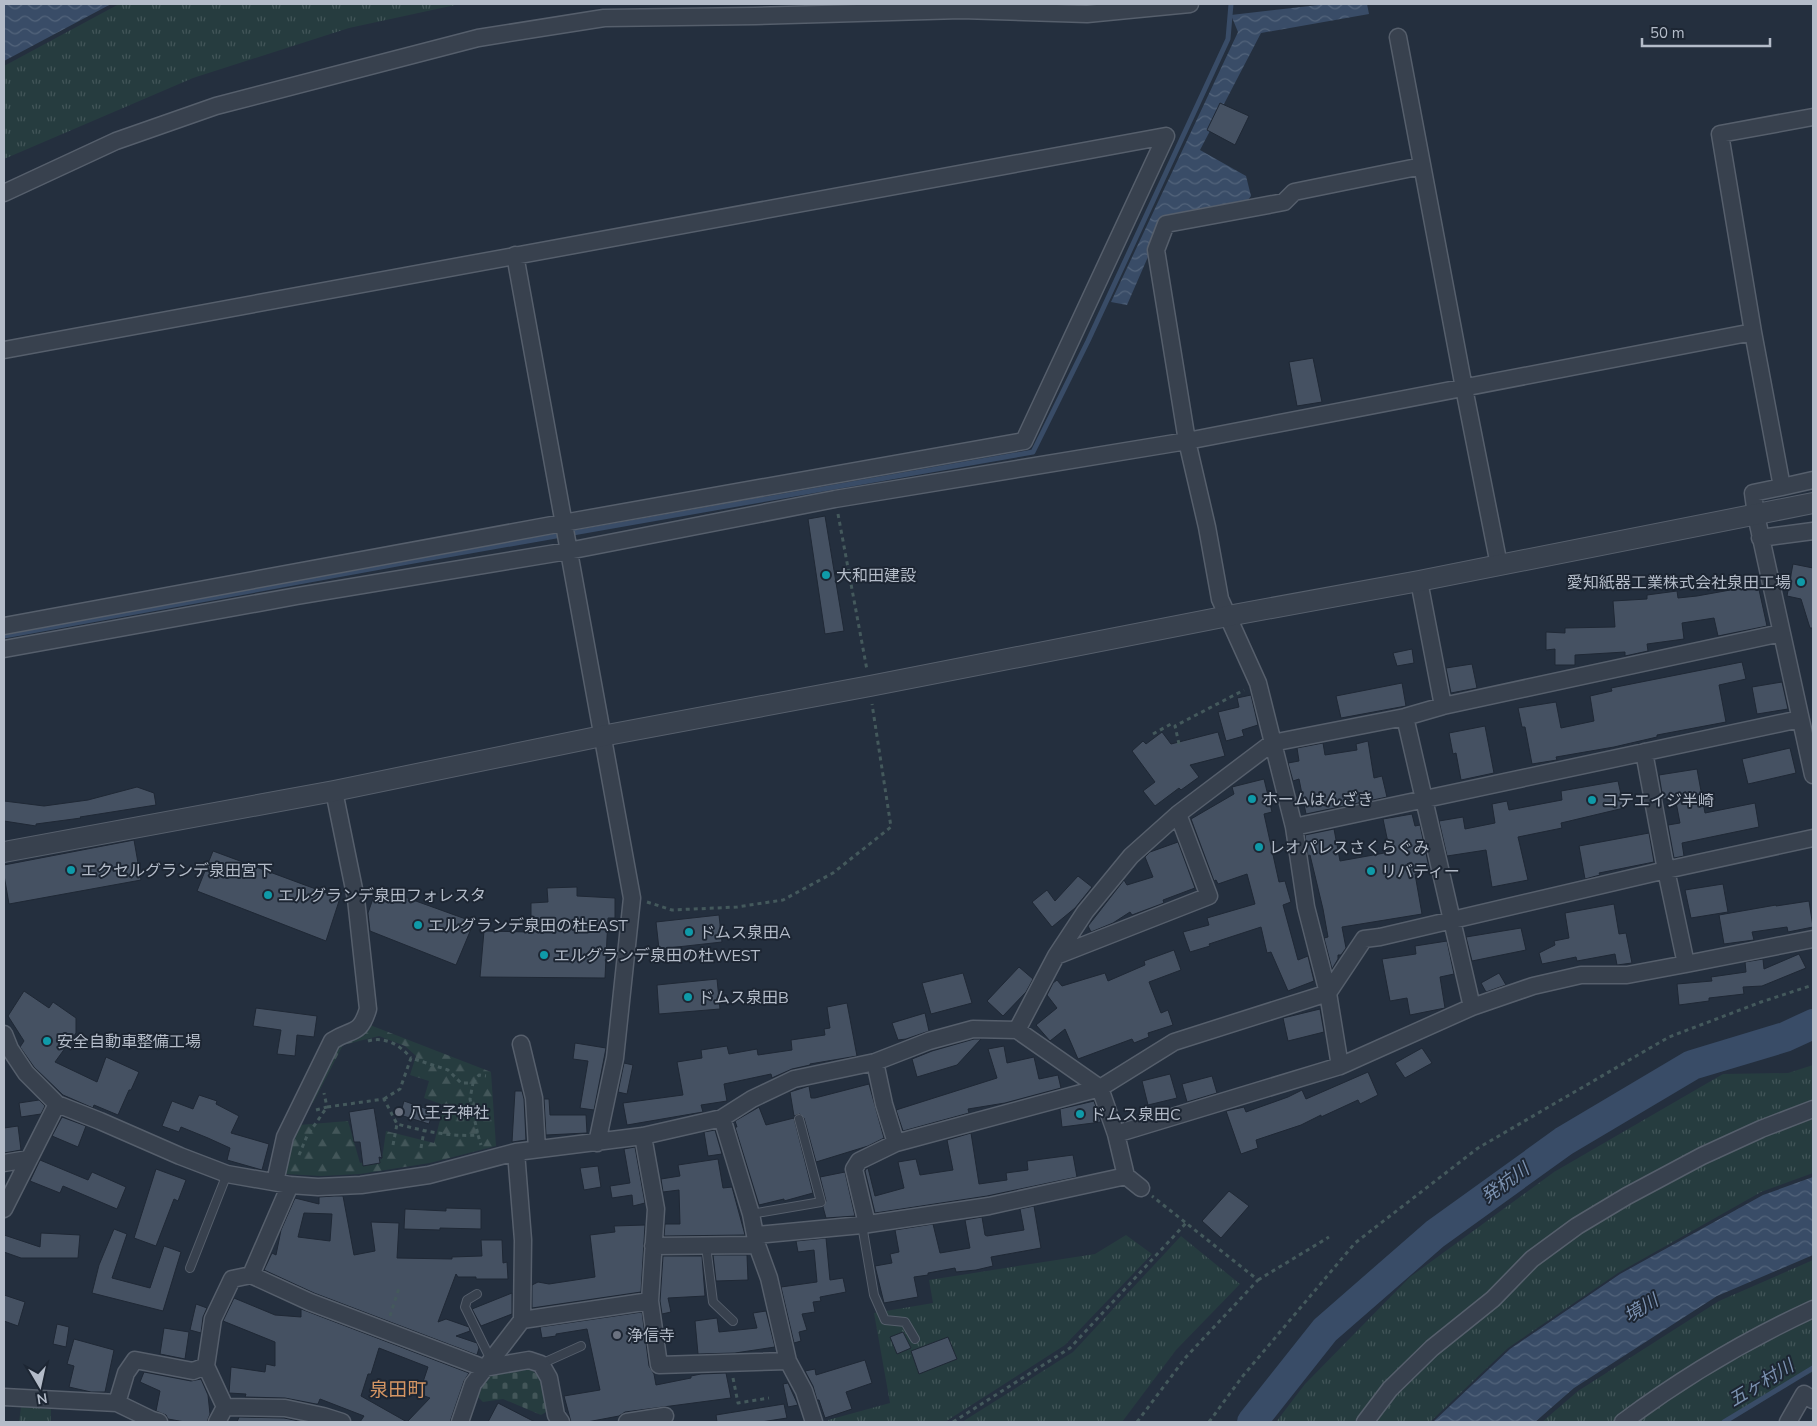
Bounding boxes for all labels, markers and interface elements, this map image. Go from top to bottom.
scale bar [1642,15,1770,47]
text: 50 m [1650,23,1685,43]
place label: 大和田建設 [836,565,916,587]
marker: 大和田建設 [820,569,832,581]
place label: 愛知紙器工業株式会社泉田工場 [1567,572,1791,594]
marker: 愛知紙器工業株式会社泉田工場 [1795,576,1807,588]
place label: ホームはんざき [1262,789,1374,811]
place label: コテエイジ半崎 [1602,790,1714,812]
marker: ホームはんざき [1246,793,1258,805]
marker: コテエイジ半崎 [1586,794,1598,806]
place label: レオパレスさくらぐみ [1269,837,1429,859]
marker: レオパレスさくらぐみ [1253,841,1265,853]
place label: エクセルグランデ泉田宮下 [81,860,273,882]
place label: リバティー [1381,861,1460,883]
marker: エクセルグランデ泉田宮下 [65,864,77,876]
marker: リバティー [1365,865,1377,877]
place label: エルグランデ泉田フォレスタ [278,885,486,907]
marker: エルグランデ泉田フォレスタ [262,889,274,901]
place label: エルグランデ泉田の杜EAST [428,915,628,937]
marker: エルグランデ泉田の杜EAST [412,919,424,931]
place label: ドムス泉田A [699,922,791,944]
marker: ドムス泉田A [683,926,695,938]
place label: エルグランデ泉田の杜WEST [554,945,760,967]
marker: エルグランデ泉田の杜WEST [538,949,550,961]
place label: ドムス泉田B [698,987,789,1009]
marker: ドムス泉田B [682,991,694,1003]
place label: 安全自動車整備工場 [57,1031,201,1053]
marker: 安全自動車整備工場 [41,1035,53,1047]
place label: 八王子神社 [409,1102,489,1124]
place label: ドムス泉田C [1090,1104,1181,1126]
marker: 八王子神社 [393,1106,405,1118]
marker: ドムス泉田C [1074,1108,1086,1120]
water label: 発杭川 [1476,1156,1536,1209]
water label: 境川 [1619,1287,1664,1328]
place label: 浄信寺 [627,1325,675,1347]
marker: 浄信寺 [611,1329,623,1341]
water label: 五ヶ村川 [1724,1353,1800,1412]
north arrow [15,1361,65,1411]
district label: 泉田町 [369,1377,427,1403]
text: N [35,1388,49,1409]

